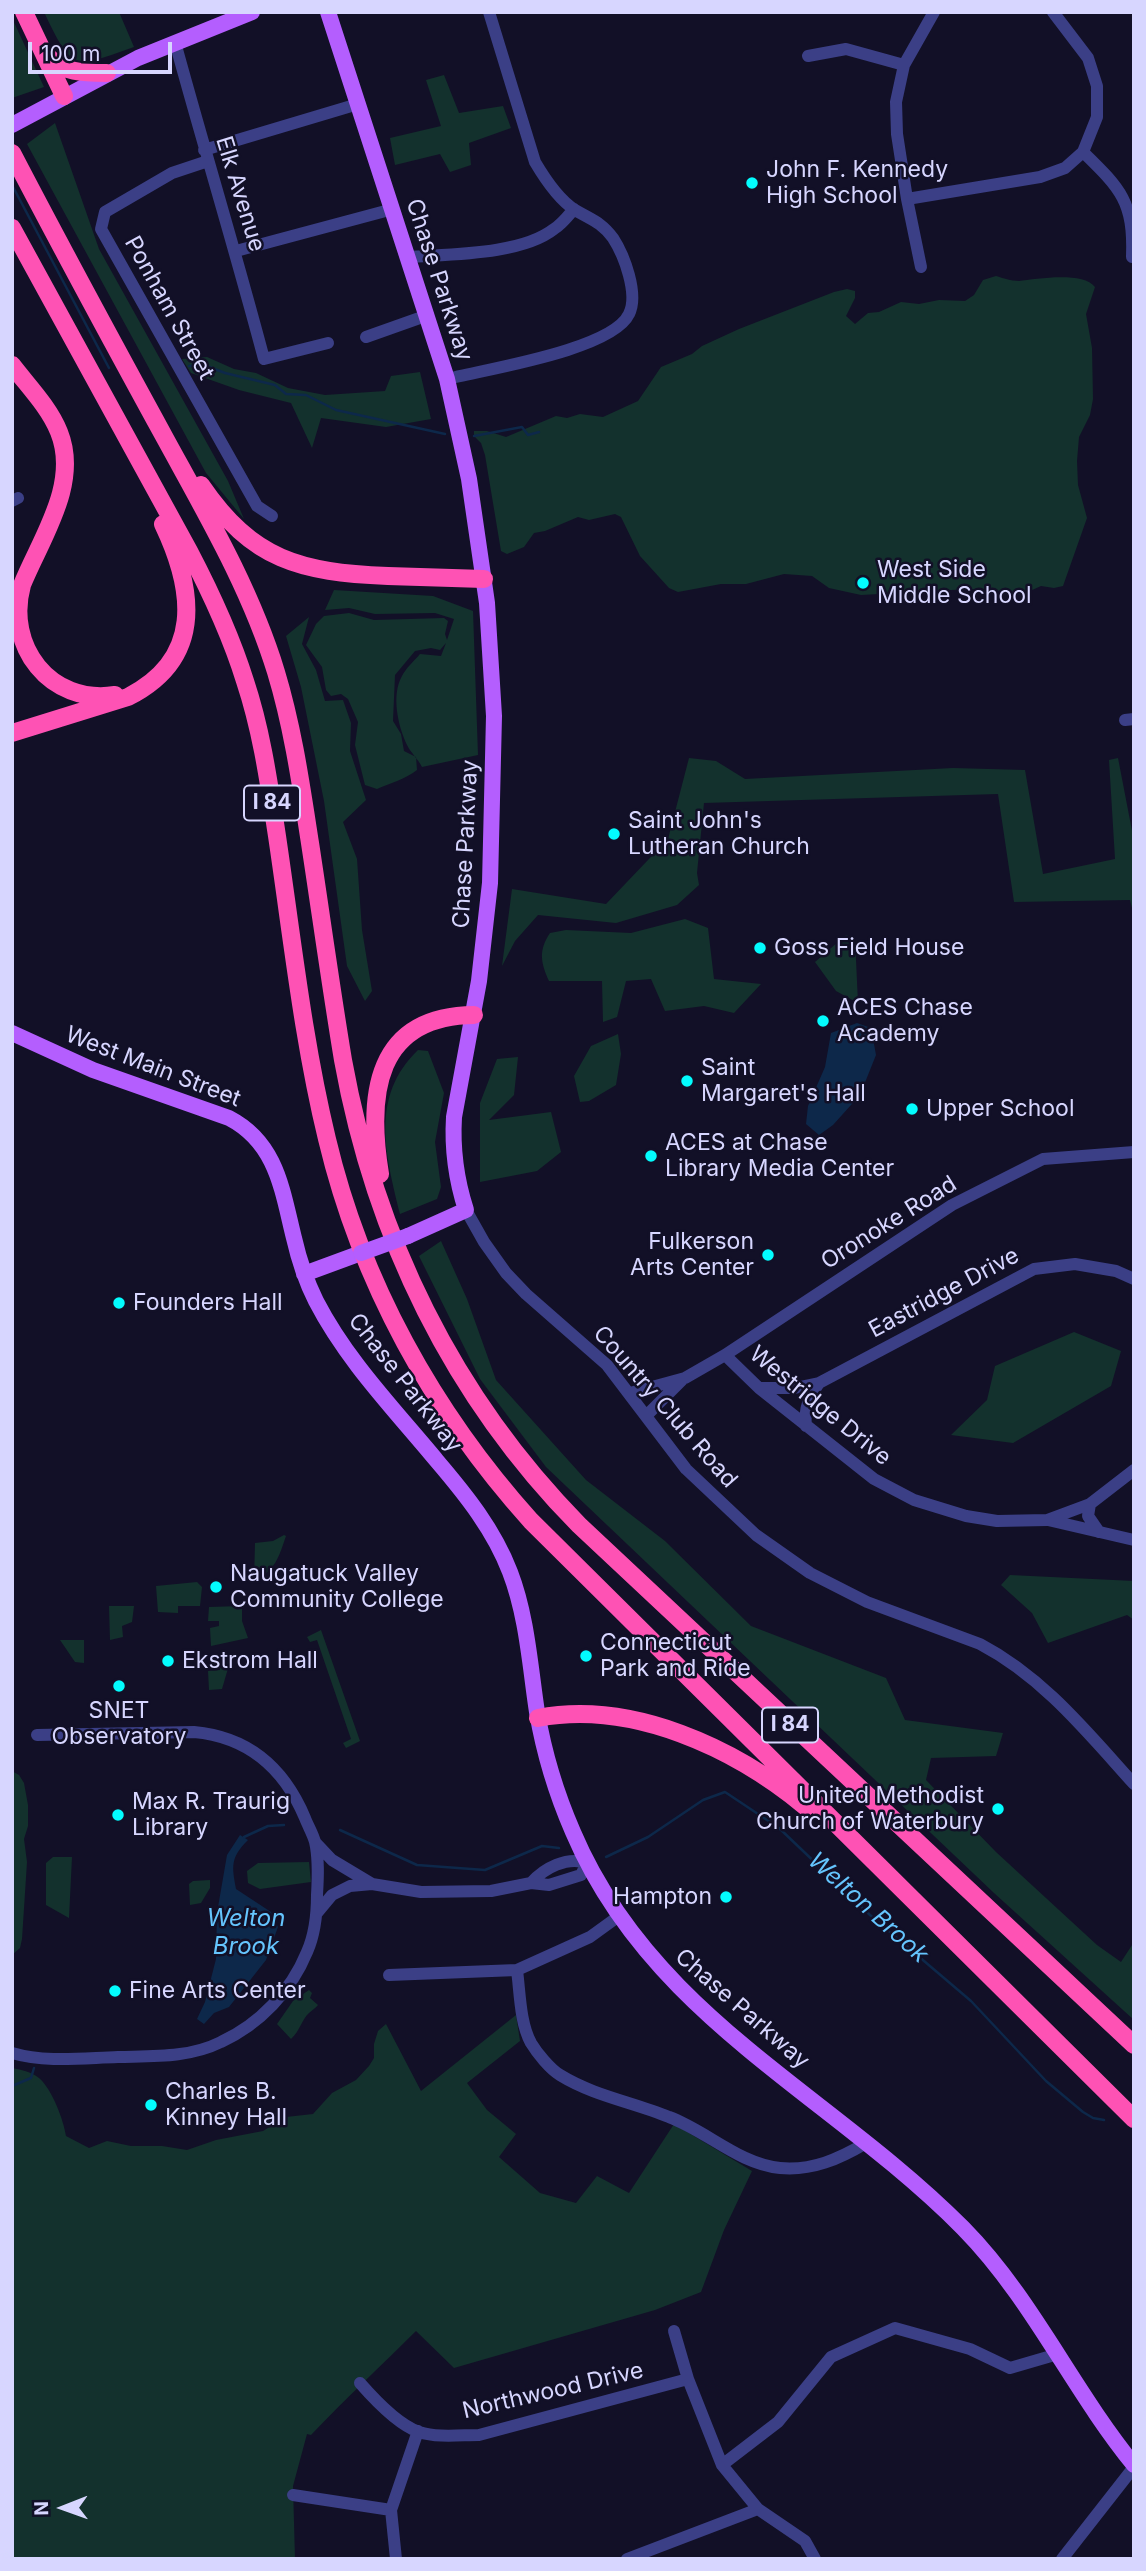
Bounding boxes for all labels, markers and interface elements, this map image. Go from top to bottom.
scale bar [32,28,175,72]
text: 100 m [41,41,100,66]
street label: Elk Avenue [209,133,271,255]
place label: John F. Kennedy High School [766,156,948,210]
marker: John F. Kennedy High School [744,175,760,191]
street label: Chase Parkway [400,195,478,365]
street label: Ponham Street [118,231,220,385]
place label: West Side Middle School [877,556,1032,610]
marker: West Side Middle School [855,575,871,591]
street label: Chase Parkway [448,759,484,929]
road number: I 84 [244,786,300,820]
place label: Saint John's Lutheran Church [628,807,810,861]
marker: Saint John's Lutheran Church [606,826,622,842]
place label: Goss Field House [774,934,964,962]
marker: Goss Field House [752,940,768,956]
place label: ACES Chase Academy [837,994,973,1048]
marker: ACES Chase Academy [815,1013,831,1029]
street label: West Main Street [62,1021,244,1113]
place label: Saint Margaret's Hall [701,1054,866,1108]
marker: Saint Margaret's Hall [679,1073,695,1089]
place label: Upper School [926,1095,1074,1123]
marker: Upper School [904,1101,920,1117]
place label: ACES at Chase Library Media Center [665,1129,894,1183]
marker: ACES at Chase Library Media Center [643,1148,659,1164]
street label: Oronoke Road [816,1170,962,1276]
place label: Fulkerson Arts Center [630,1228,754,1282]
street label: Eastridge Drive [864,1242,1024,1344]
marker: Fulkerson Arts Center [760,1247,776,1263]
place label: Founders Hall [133,1289,283,1317]
marker: Founders Hall [111,1295,127,1311]
street label: Chase Parkway [342,1308,468,1458]
street label: Country Club Road [587,1320,743,1494]
street label: Westridge Drive [744,1340,896,1472]
place label: Naugatuck Valley Community College [230,1560,444,1614]
marker: Naugatuck Valley Community College [208,1579,224,1595]
place label: Connecticut Park and Ride [600,1629,751,1683]
place label: Ekstrom Hall [182,1647,318,1675]
marker: Connecticut Park and Ride [578,1648,594,1664]
marker: Ekstrom Hall [160,1653,176,1669]
marker: SNET Observatory [111,1678,127,1694]
place label: SNET Observatory [51,1697,187,1751]
road number: I 84 [762,1708,818,1742]
place label: United Methodist Church of Waterbury [756,1782,984,1836]
place label: Max R. Traurig Library [132,1788,290,1842]
marker: United Methodist Church of Waterbury [990,1801,1006,1817]
marker: Max R. Traurig Library [110,1807,126,1823]
water label: Welton Brook [802,1847,934,1969]
place label: Hampton [613,1883,712,1911]
marker: Hampton [718,1889,734,1905]
water label: Welton Brook [207,1905,285,1961]
street label: Chase Parkway [669,1943,815,2075]
place label: Fine Arts Center [129,1977,306,2005]
marker: Fine Arts Center [107,1983,123,1999]
place label: Charles B. Kinney Hall [165,2078,287,2132]
marker: Charles B. Kinney Hall [143,2097,159,2113]
street label: Northwood Drive [460,2357,646,2425]
north arrow [28,2473,98,2543]
text: N [30,2501,53,2516]

